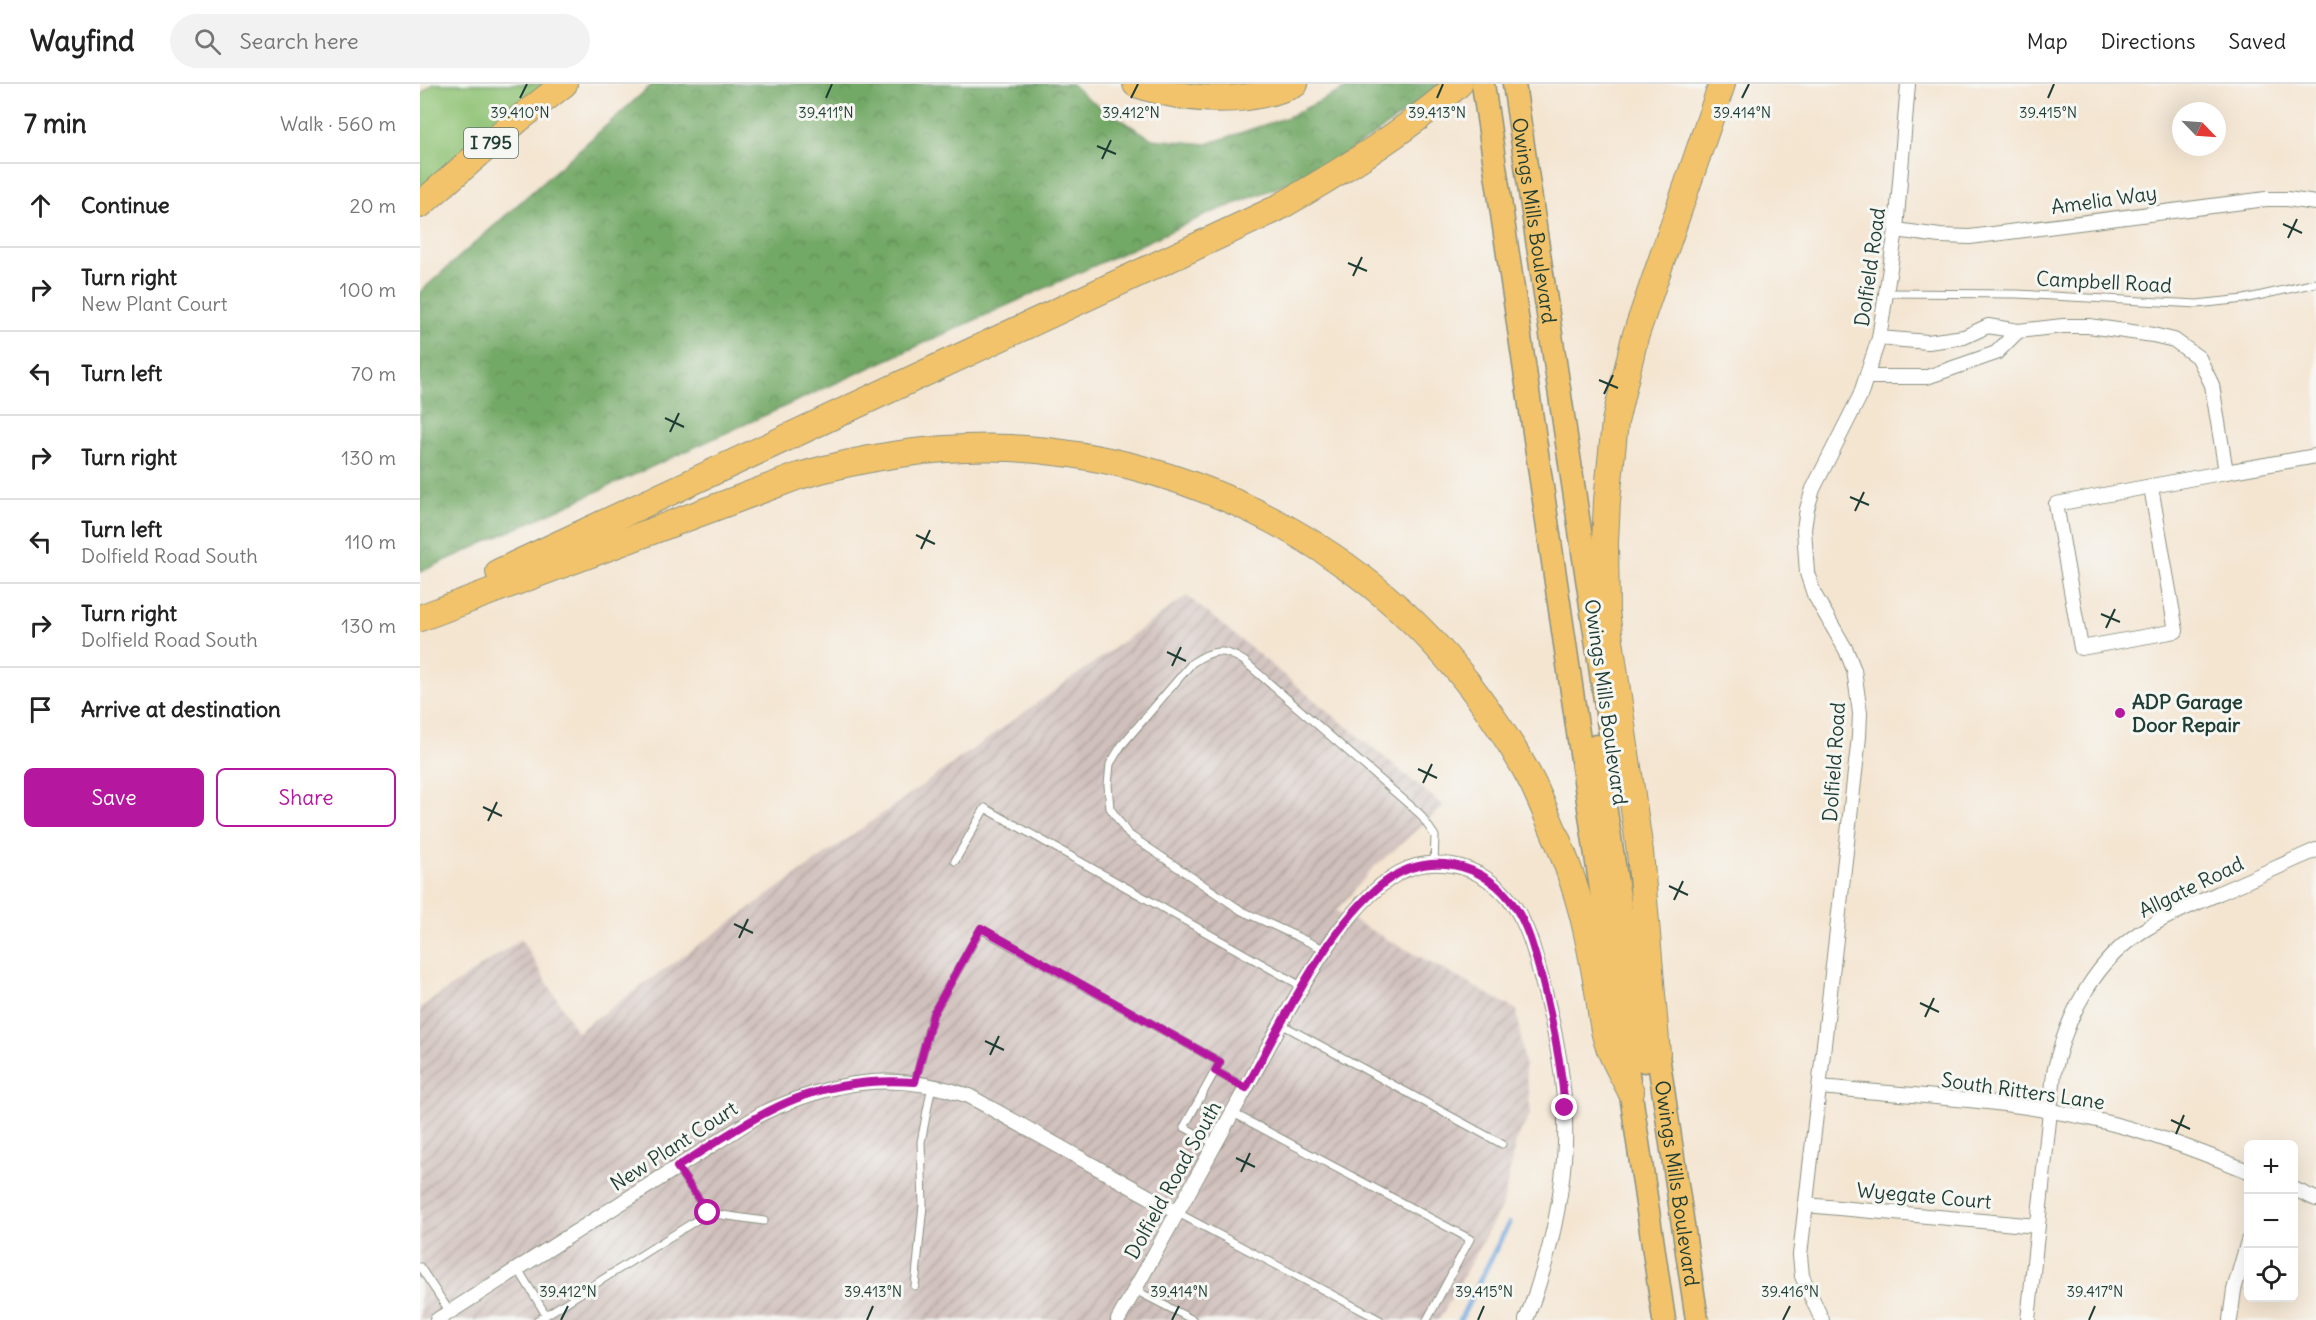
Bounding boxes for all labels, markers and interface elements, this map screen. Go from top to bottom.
search box [170,14,590,68]
text: Wayfind [30,23,134,59]
icon: search [191,25,224,58]
text: Search here [239,27,359,55]
text: Map [2027,28,2068,55]
text: Directions [2101,28,2195,55]
text: Saved [2228,28,2286,55]
north arrow [2172,102,2226,156]
text: 39.410°N [490,103,550,122]
text: 39.411°N [798,103,854,122]
text: 39.412°N [1102,103,1160,122]
text: 39.413°N [1408,103,1466,122]
text: 39.414°N [1713,103,1771,122]
text: 39.415°N [2019,103,2077,122]
text: 7 min [24,107,87,140]
text: Walk · 560 m [280,111,396,136]
street label: Owings Mills Boulevard [1507,116,1562,325]
road number: I 795 [464,128,518,158]
street label: Amelia Way [2049,180,2158,219]
icon: ahead [24,189,57,222]
text: Continue [81,191,170,219]
text: 20 m [350,193,396,218]
street label: Dolfield Road [1849,206,1890,328]
text: Turn right [81,263,177,291]
street label: Campbell Road [2036,265,2173,298]
icon: right [24,273,57,306]
text: 100 m [339,277,396,302]
text: New Plant Court [81,291,228,316]
icon: left [24,357,57,390]
text: Turn left [81,359,162,387]
text: 70 m [351,361,396,386]
icon: right [24,441,57,474]
text: Turn right [81,443,177,471]
text: 130 m [341,445,396,470]
text: Turn left [81,515,162,543]
icon: left [24,525,57,558]
text: 110 m [345,529,396,554]
text: Dolfield Road South [81,543,258,568]
street label: Owings Mills Boulevard [1580,597,1633,807]
text: Turn right [81,599,177,627]
icon: right [24,609,57,642]
text: 130 m [341,613,396,638]
text: Dolfield Road South [81,627,258,652]
place label: ADP Garage Door Repair [2132,689,2243,737]
icon: arrive [24,693,57,726]
text: Arrive at destination [81,695,281,723]
street label: Dolfield Road [1817,701,1850,822]
marker: ADP Garage Door Repair [2113,706,2127,720]
button: Save [24,768,204,827]
button: Share [216,768,396,827]
street label: Allgate Road [2134,850,2247,923]
street label: South Ritters Lane [1940,1067,2106,1114]
street label: Owings Mills Boulevard [1650,1079,1705,1288]
route end [1551,1094,1577,1120]
street label: New Plant Court [605,1095,742,1196]
street label: Dolfield Road South [1119,1096,1226,1263]
map controls [2244,1140,2298,1302]
button: + [2244,1140,2298,1194]
street label: Wyegate Court [1856,1177,1993,1214]
button: − [2244,1194,2298,1248]
route start [694,1199,720,1225]
button: locate [2244,1248,2298,1302]
text: 39.412°N [539,1282,597,1301]
text: 39.413°N [844,1282,902,1301]
text: 39.414°N [1150,1282,1208,1301]
text: 39.415°N [1455,1282,1513,1301]
text: 39.416°N [1761,1282,1819,1301]
text: 39.417°N [2067,1282,2123,1301]

